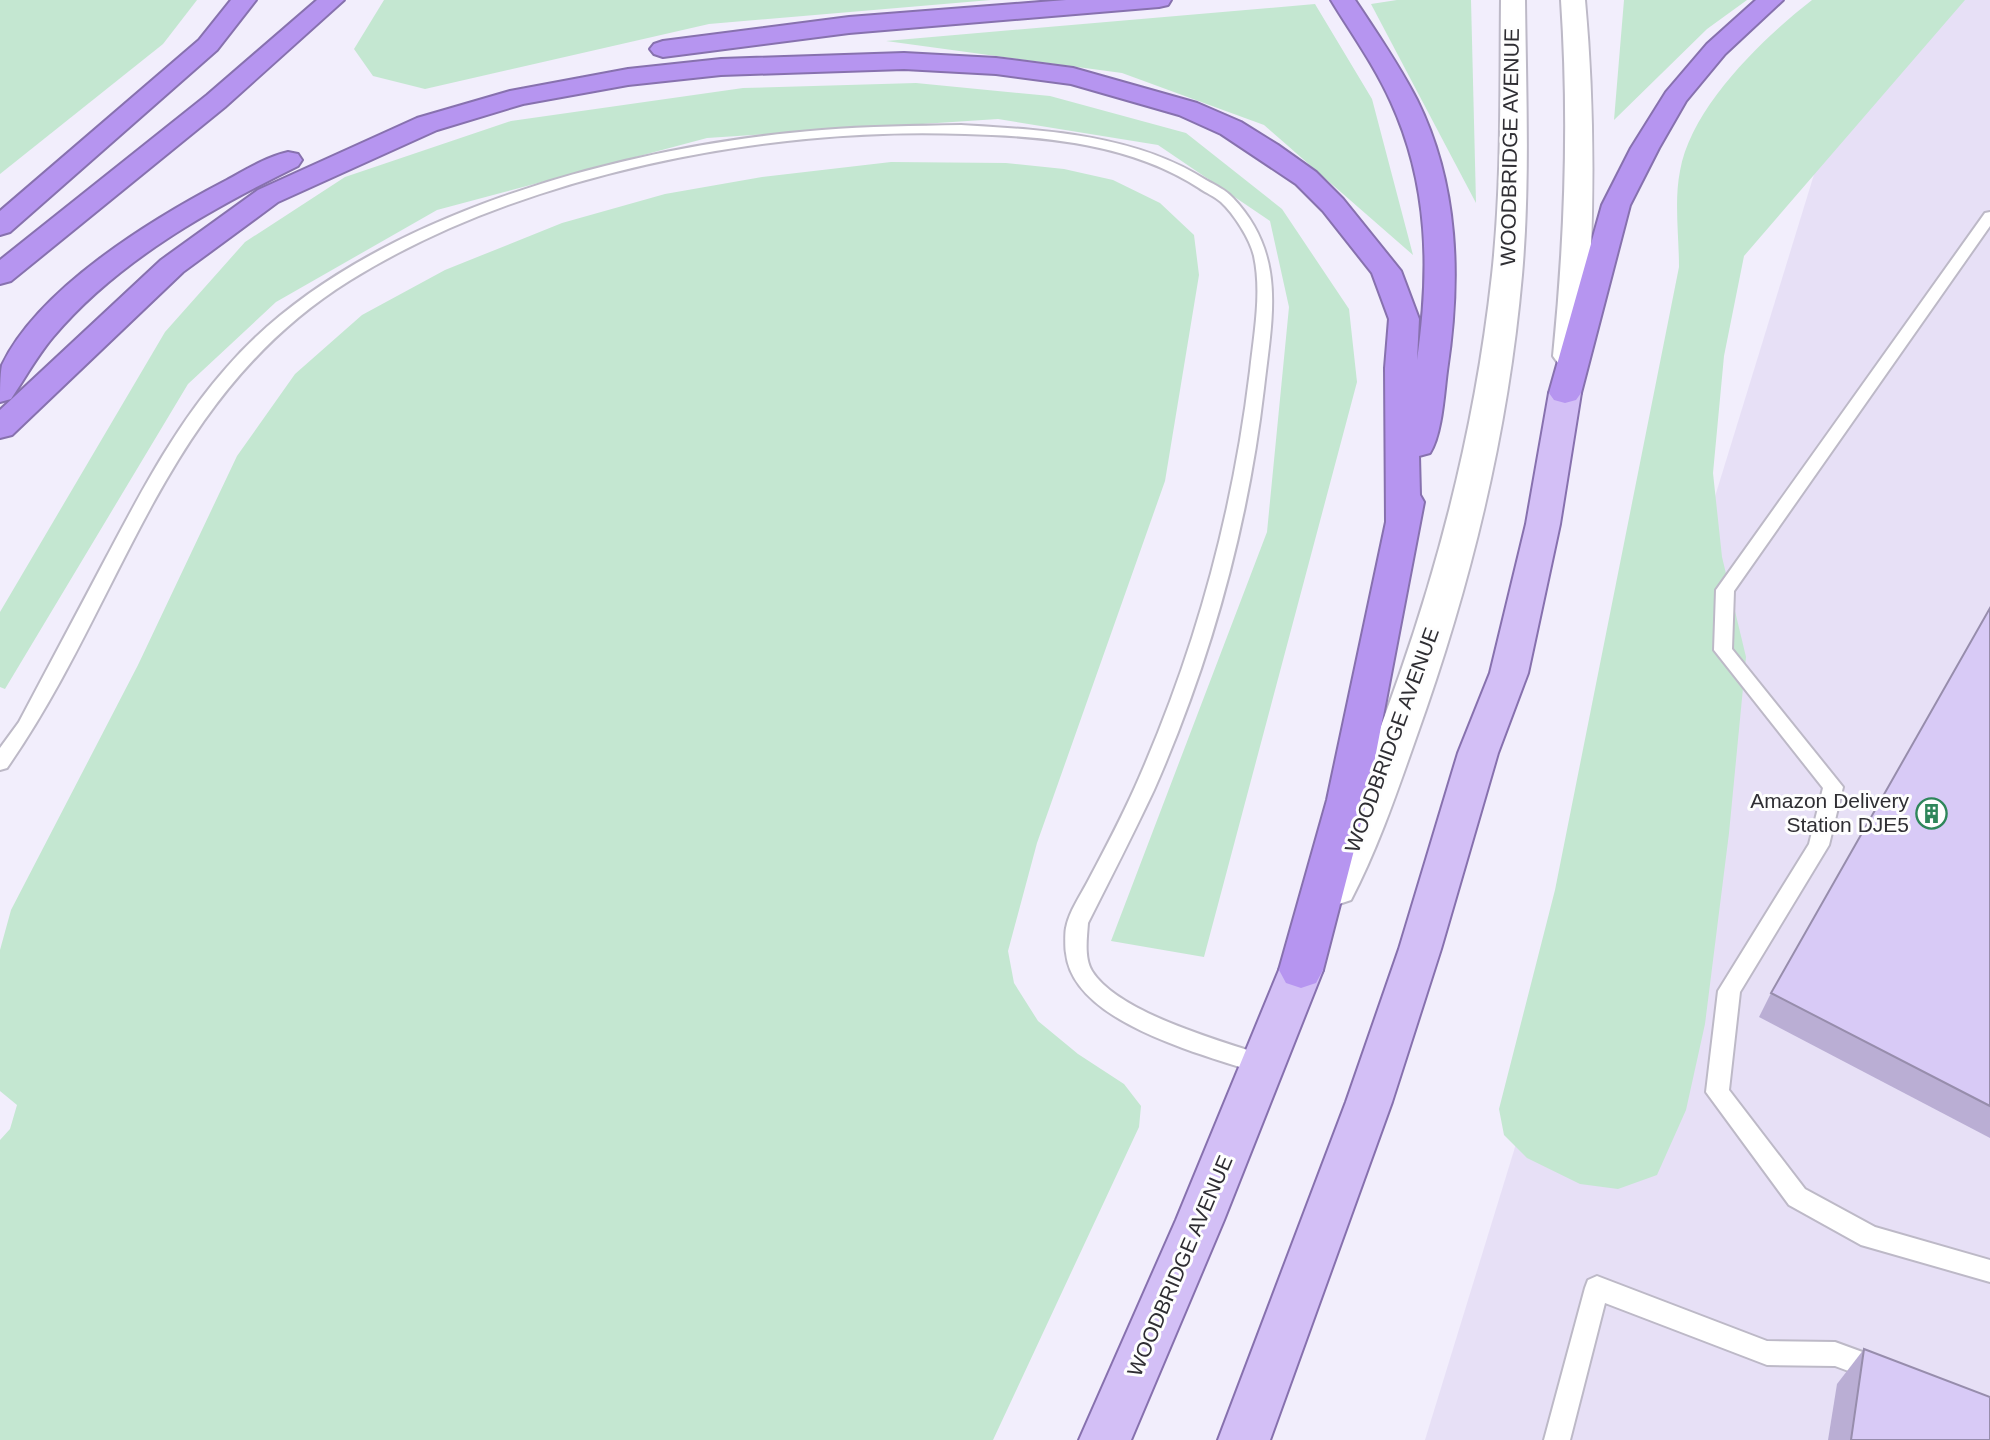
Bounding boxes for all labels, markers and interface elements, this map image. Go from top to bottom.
street label: WOODBRIDGE AVENUE [1496,28,1523,266]
street label: WOODBRIDGE AVENUE [1340,624,1443,855]
place label: Amazon Delivery Station DJE5 [1750,789,1909,836]
building icon: Amazon Delivery Station DJE5 [1915,796,1949,830]
street label: WOODBRIDGE AVENUE [1123,1152,1237,1380]

